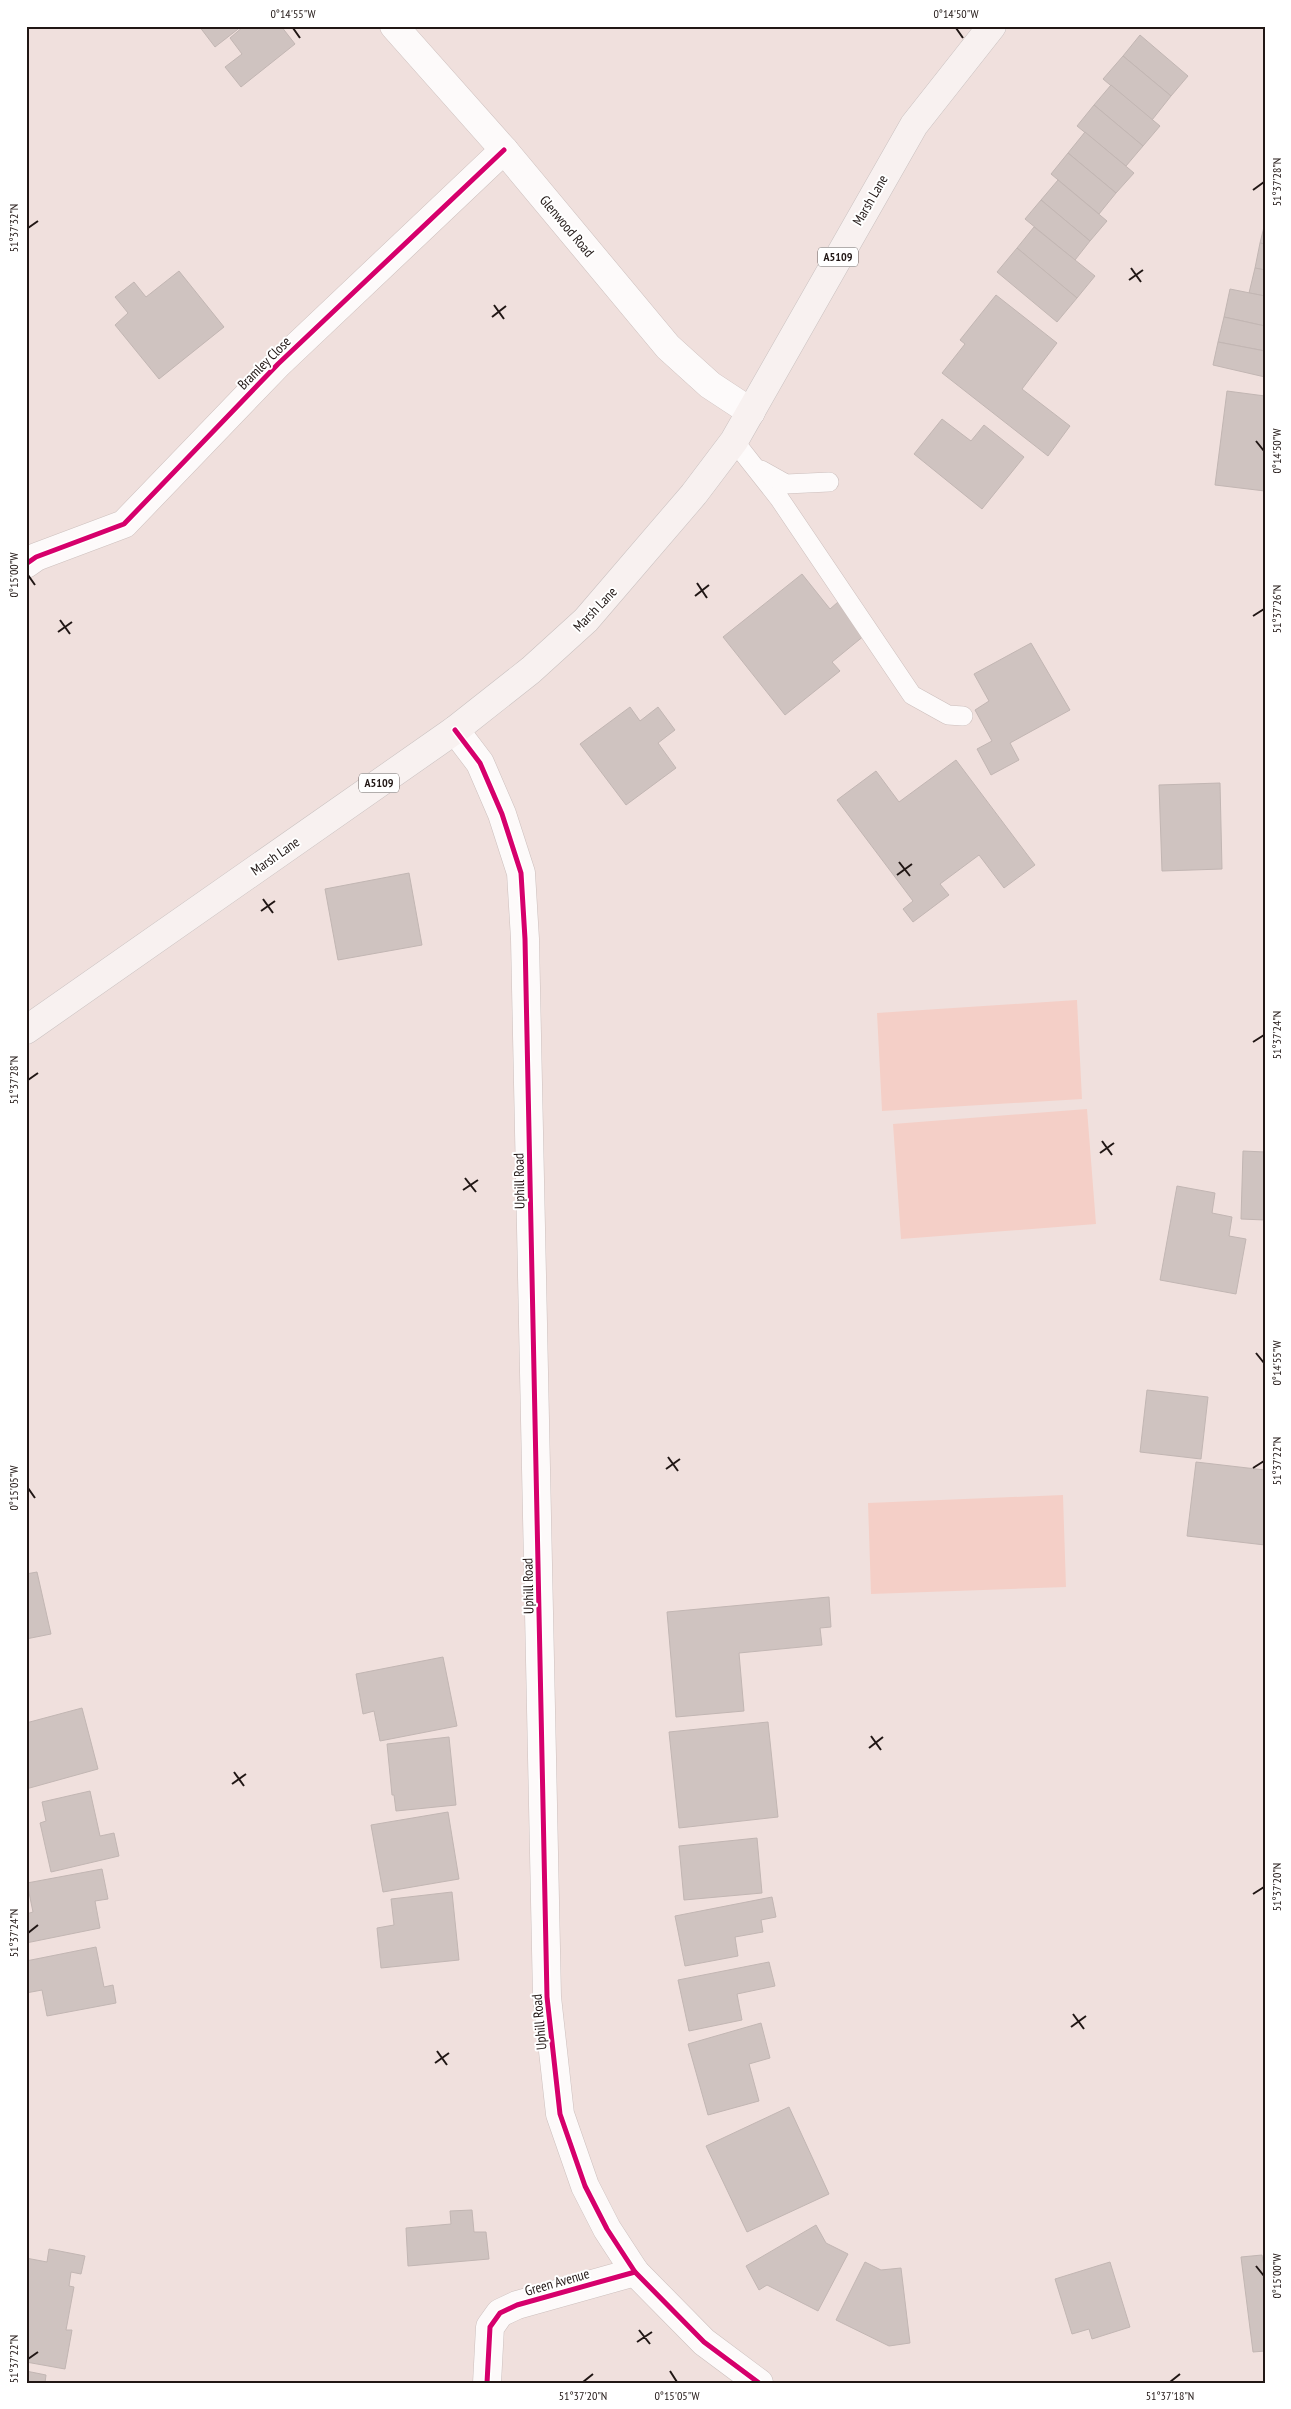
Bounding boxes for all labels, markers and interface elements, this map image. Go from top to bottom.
text: 0°14'55"W [270,6,316,21]
text: 0°14'50"W [933,6,979,21]
text: 51°37'28"N [1269,158,1284,206]
street label: Marsh Lane [848,171,892,228]
street label: Glenwood Road [536,191,598,261]
text: 51°37'32"N [6,204,21,252]
road number: A5109 [818,248,858,266]
street label: Bramley Close [234,332,295,393]
text: 0°14'50"W [1269,428,1284,474]
text: 0°15'00"W [6,552,21,598]
street label: Marsh Lane [569,583,621,635]
text: 51°37'26"N [1269,585,1284,633]
road number: A5109 [359,774,399,792]
street label: Marsh Lane [247,833,303,879]
text: 51°37'24"N [1269,1011,1284,1059]
text: 51°37'28"N [6,1056,21,1104]
street label: Uphill Road [510,1153,528,1209]
text: 0°14'55"W [1269,1340,1284,1386]
text: 51°37'22"N [1269,1437,1284,1485]
text: 0°15'05"W [6,1465,21,1511]
street label: Uphill Road [519,1558,537,1614]
text: 51°37'20"N [1269,1863,1284,1911]
text: 51°37'24"N [6,1909,21,1957]
street label: Uphill Road [528,1993,550,2051]
text: 0°15'00"W [1269,2253,1284,2299]
street label: Green Avenue [523,2264,592,2300]
text: 51°37'22"N [6,2335,21,2383]
text: 51°37'20"N [559,2388,607,2403]
text: 0°15'05"W [654,2388,700,2403]
text: 51°37'18"N [1146,2388,1194,2403]

